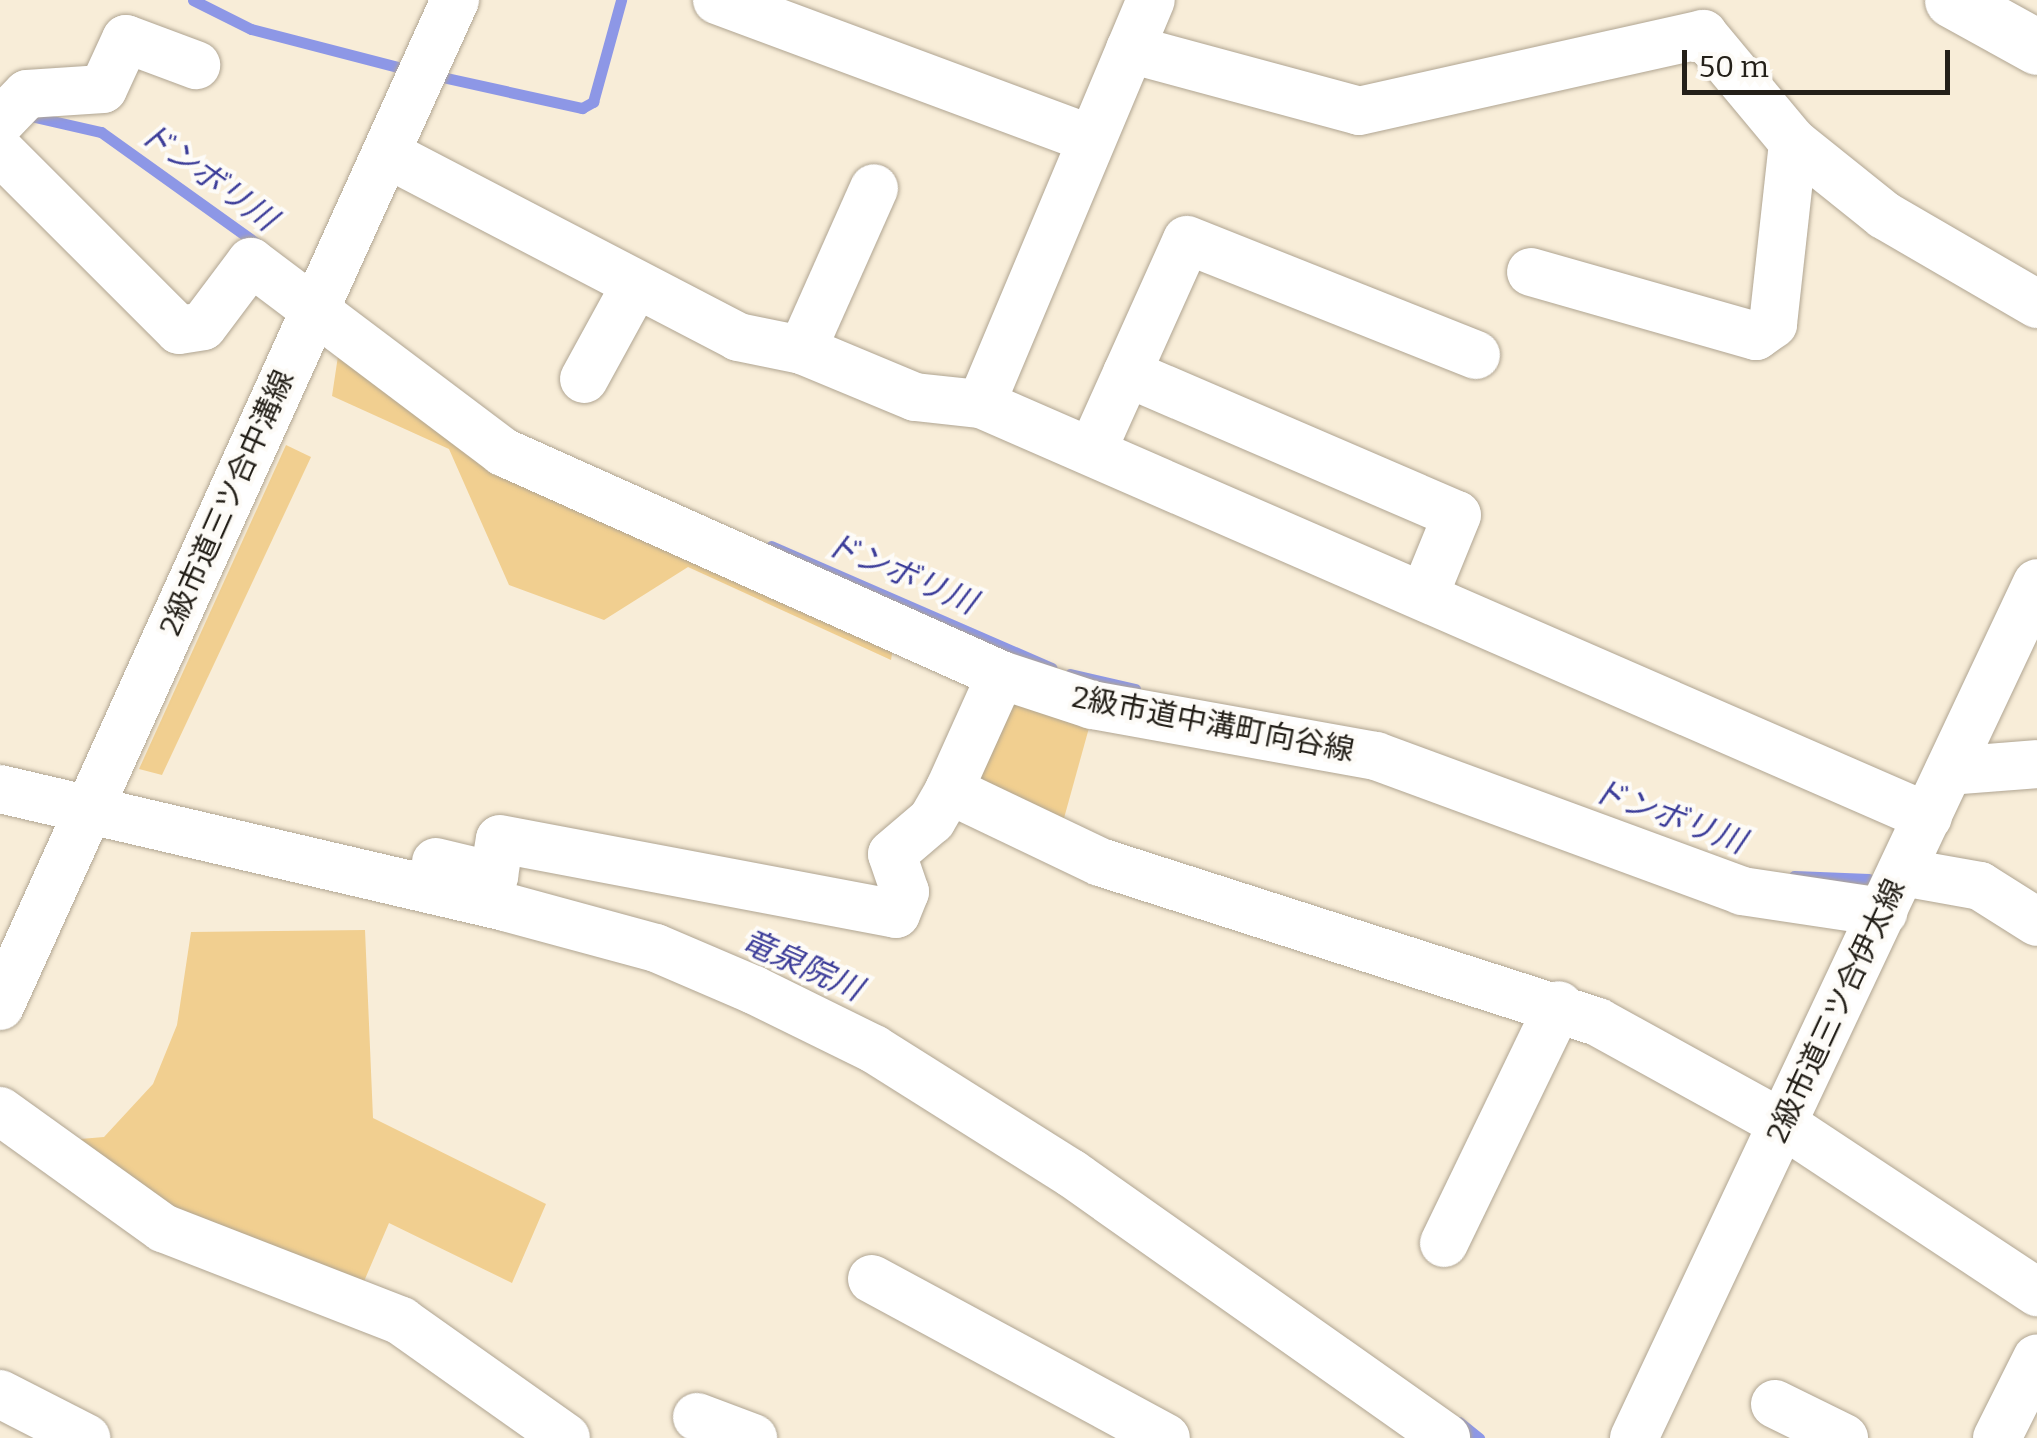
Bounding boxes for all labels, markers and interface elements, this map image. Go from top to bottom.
scale bar [1687,30,1954,92]
text: 50 m [1699,49,1769,85]
water label: ドンボリ川 [132,113,284,239]
street label: 2級市道三ツ合中溝線 [152,365,302,641]
water label: ドンボリ川 [820,524,982,622]
street label: 2級市道中溝町向谷線 [1069,679,1357,769]
water label: ドンボリ川 [1587,771,1751,861]
street label: 2級市道三ツ合伊太線 [1759,874,1913,1148]
water label: 竜泉院川 [736,921,868,1009]

